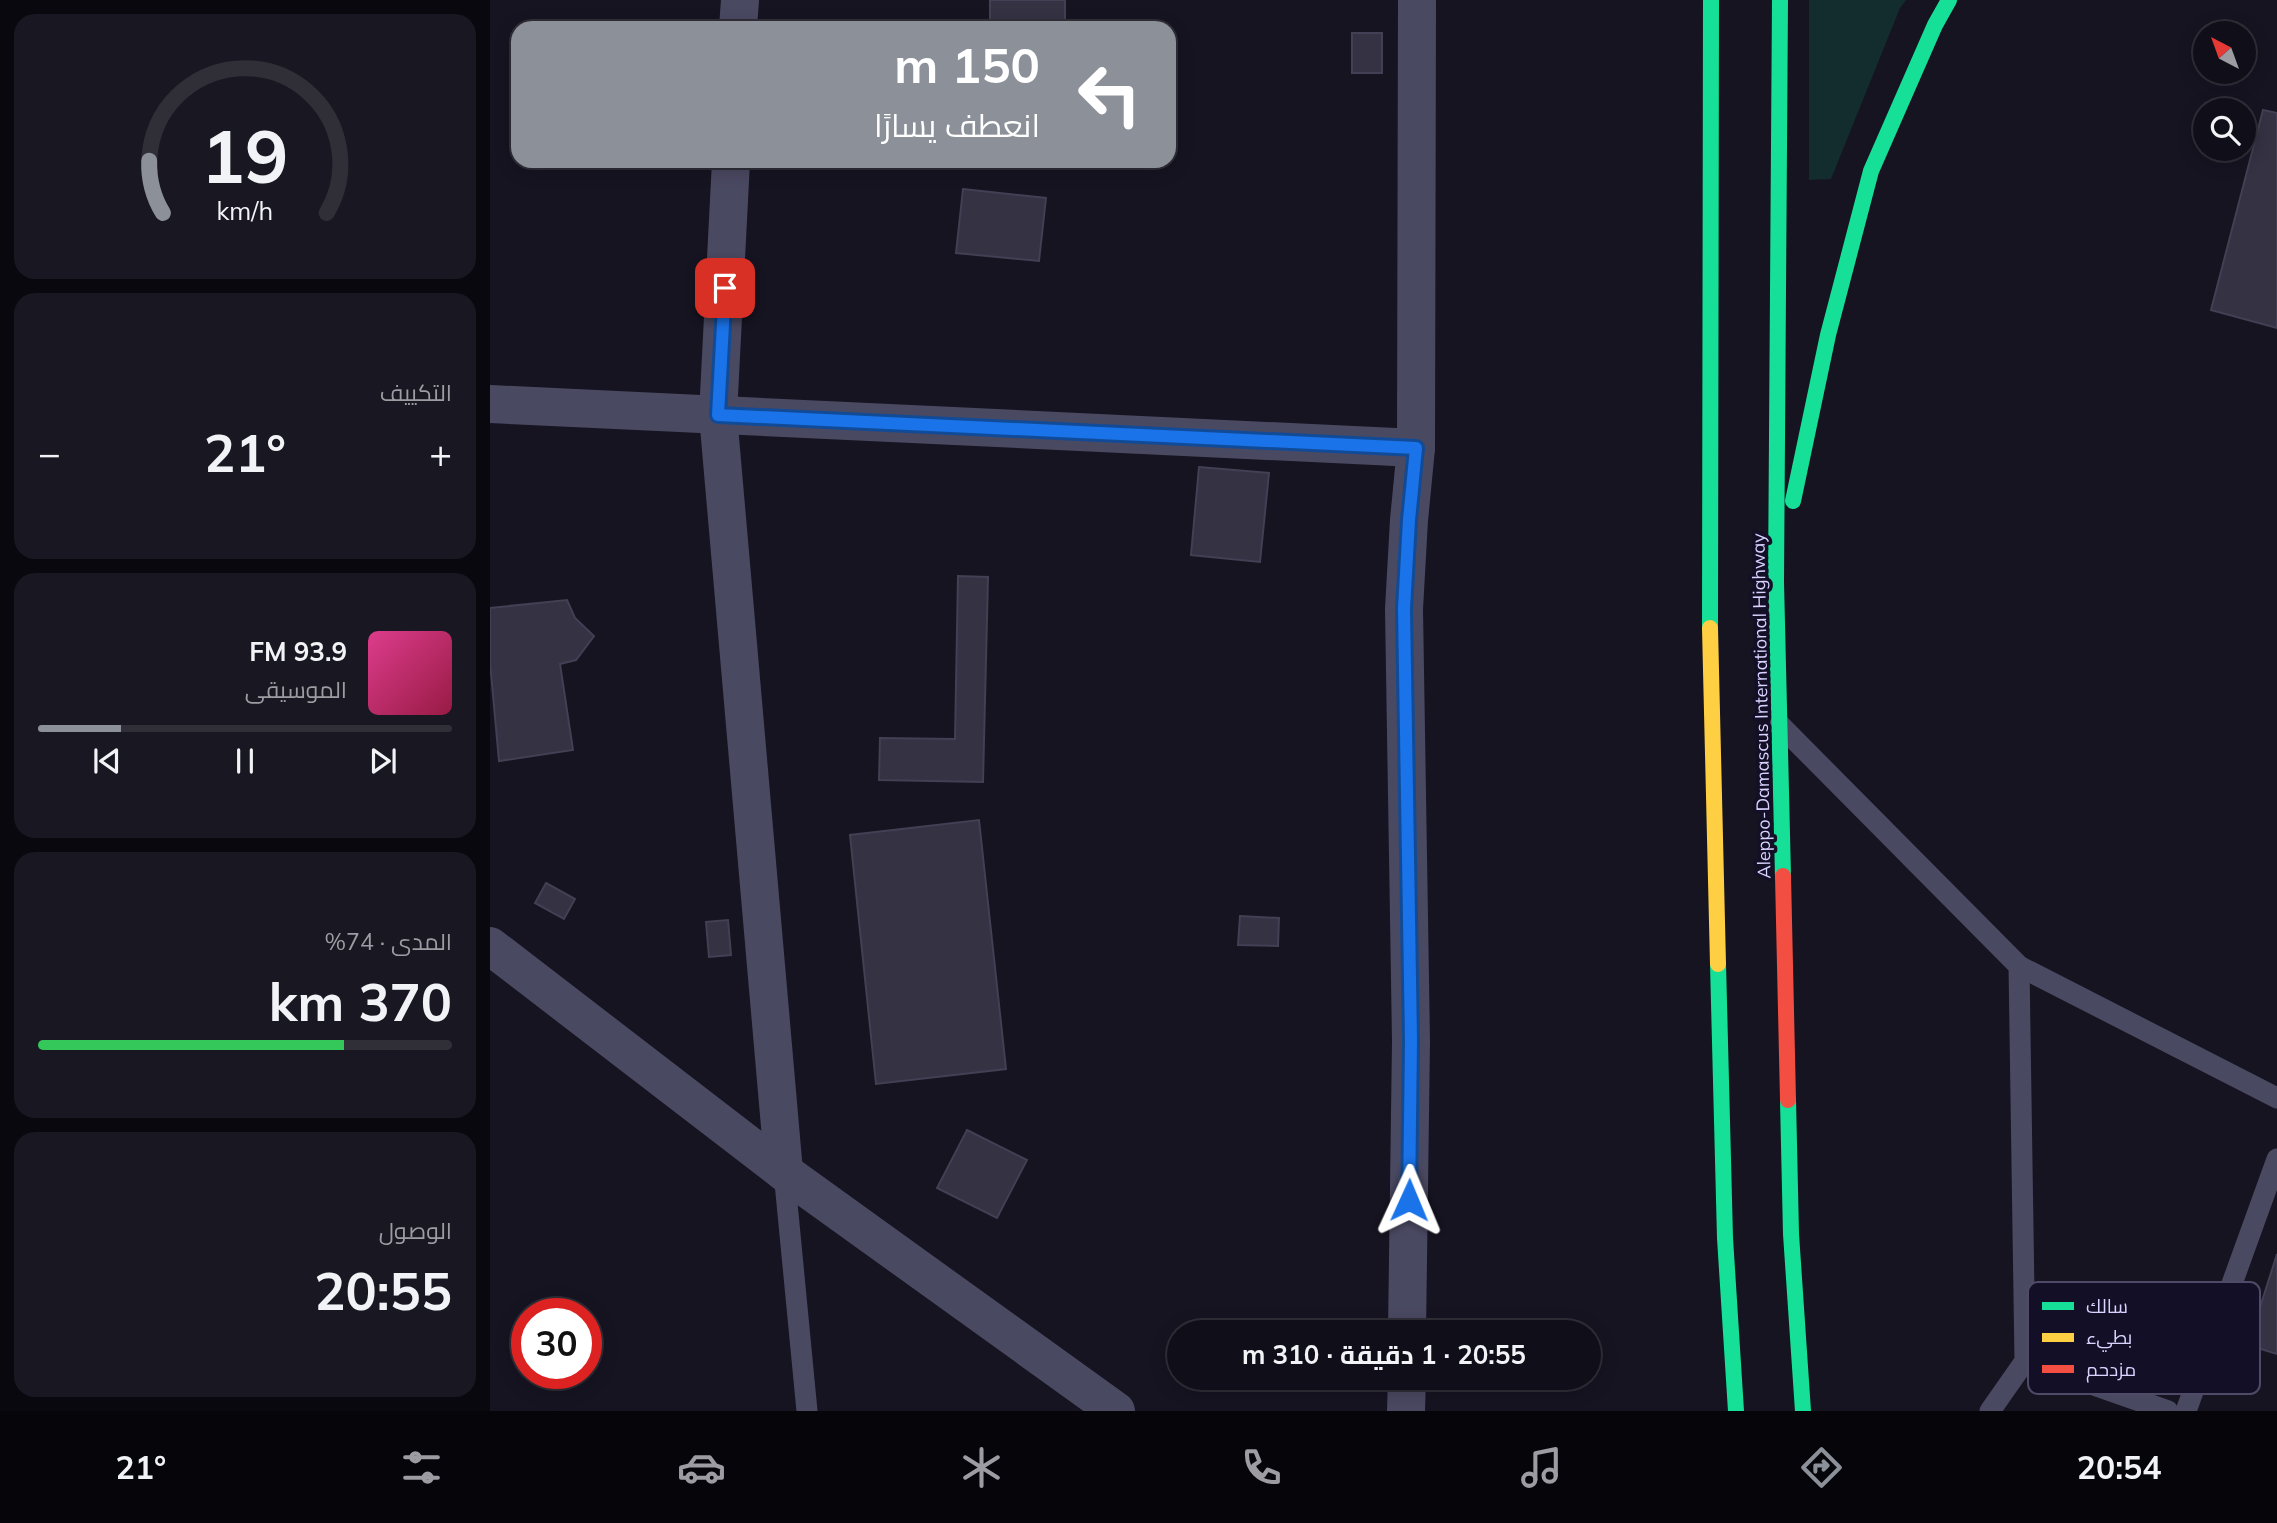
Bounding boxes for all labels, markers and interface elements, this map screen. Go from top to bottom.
north arrow [2193,21,2256,84]
map controls [2193,21,2256,161]
text: 150 m [894,34,1040,95]
icon: left [1064,49,1155,140]
button: search [2193,98,2256,161]
text: انعطف يسارًا [874,105,1040,145]
text: 19 [201,110,289,201]
text: km/h [217,195,273,226]
pin [695,258,755,318]
icon: arrive [706,269,744,307]
text: التكييف [380,378,452,407]
text: 21° [204,420,286,485]
text: − [38,429,61,477]
text: + [429,429,452,477]
street label: Aleppo-Damascus International Highway [1746,533,1776,879]
text: 93.9 FM [249,635,347,668]
text: الموسيقى [245,675,347,704]
icon: previous [88,742,126,780]
icon: pause [226,742,264,780]
icon: next [364,742,402,780]
text: المدى · 74% [325,927,452,956]
text: 370 km [269,969,452,1034]
position arrow [1372,1163,1446,1237]
text: الوصول [379,1216,452,1245]
text: 20:55 [314,1258,452,1323]
legend [2028,1282,2260,1394]
text: سالك [2086,1294,2128,1318]
speed limit sign: 30 [511,1298,602,1389]
text: بطيء [2086,1325,2132,1352]
text: 20:55 · 1 دقيقة · 310 m [1242,1338,1526,1371]
text: مزدحم [2086,1357,2136,1383]
icon: filters [397,1443,446,1492]
icon: car [677,1443,726,1492]
icon: climate [957,1443,1006,1492]
icon: phone [1237,1443,1286,1492]
icon: music [1517,1443,1566,1492]
icon: directions [1797,1443,1846,1492]
text: 21° [116,1447,166,1487]
text: 20:54 [2077,1447,2162,1487]

